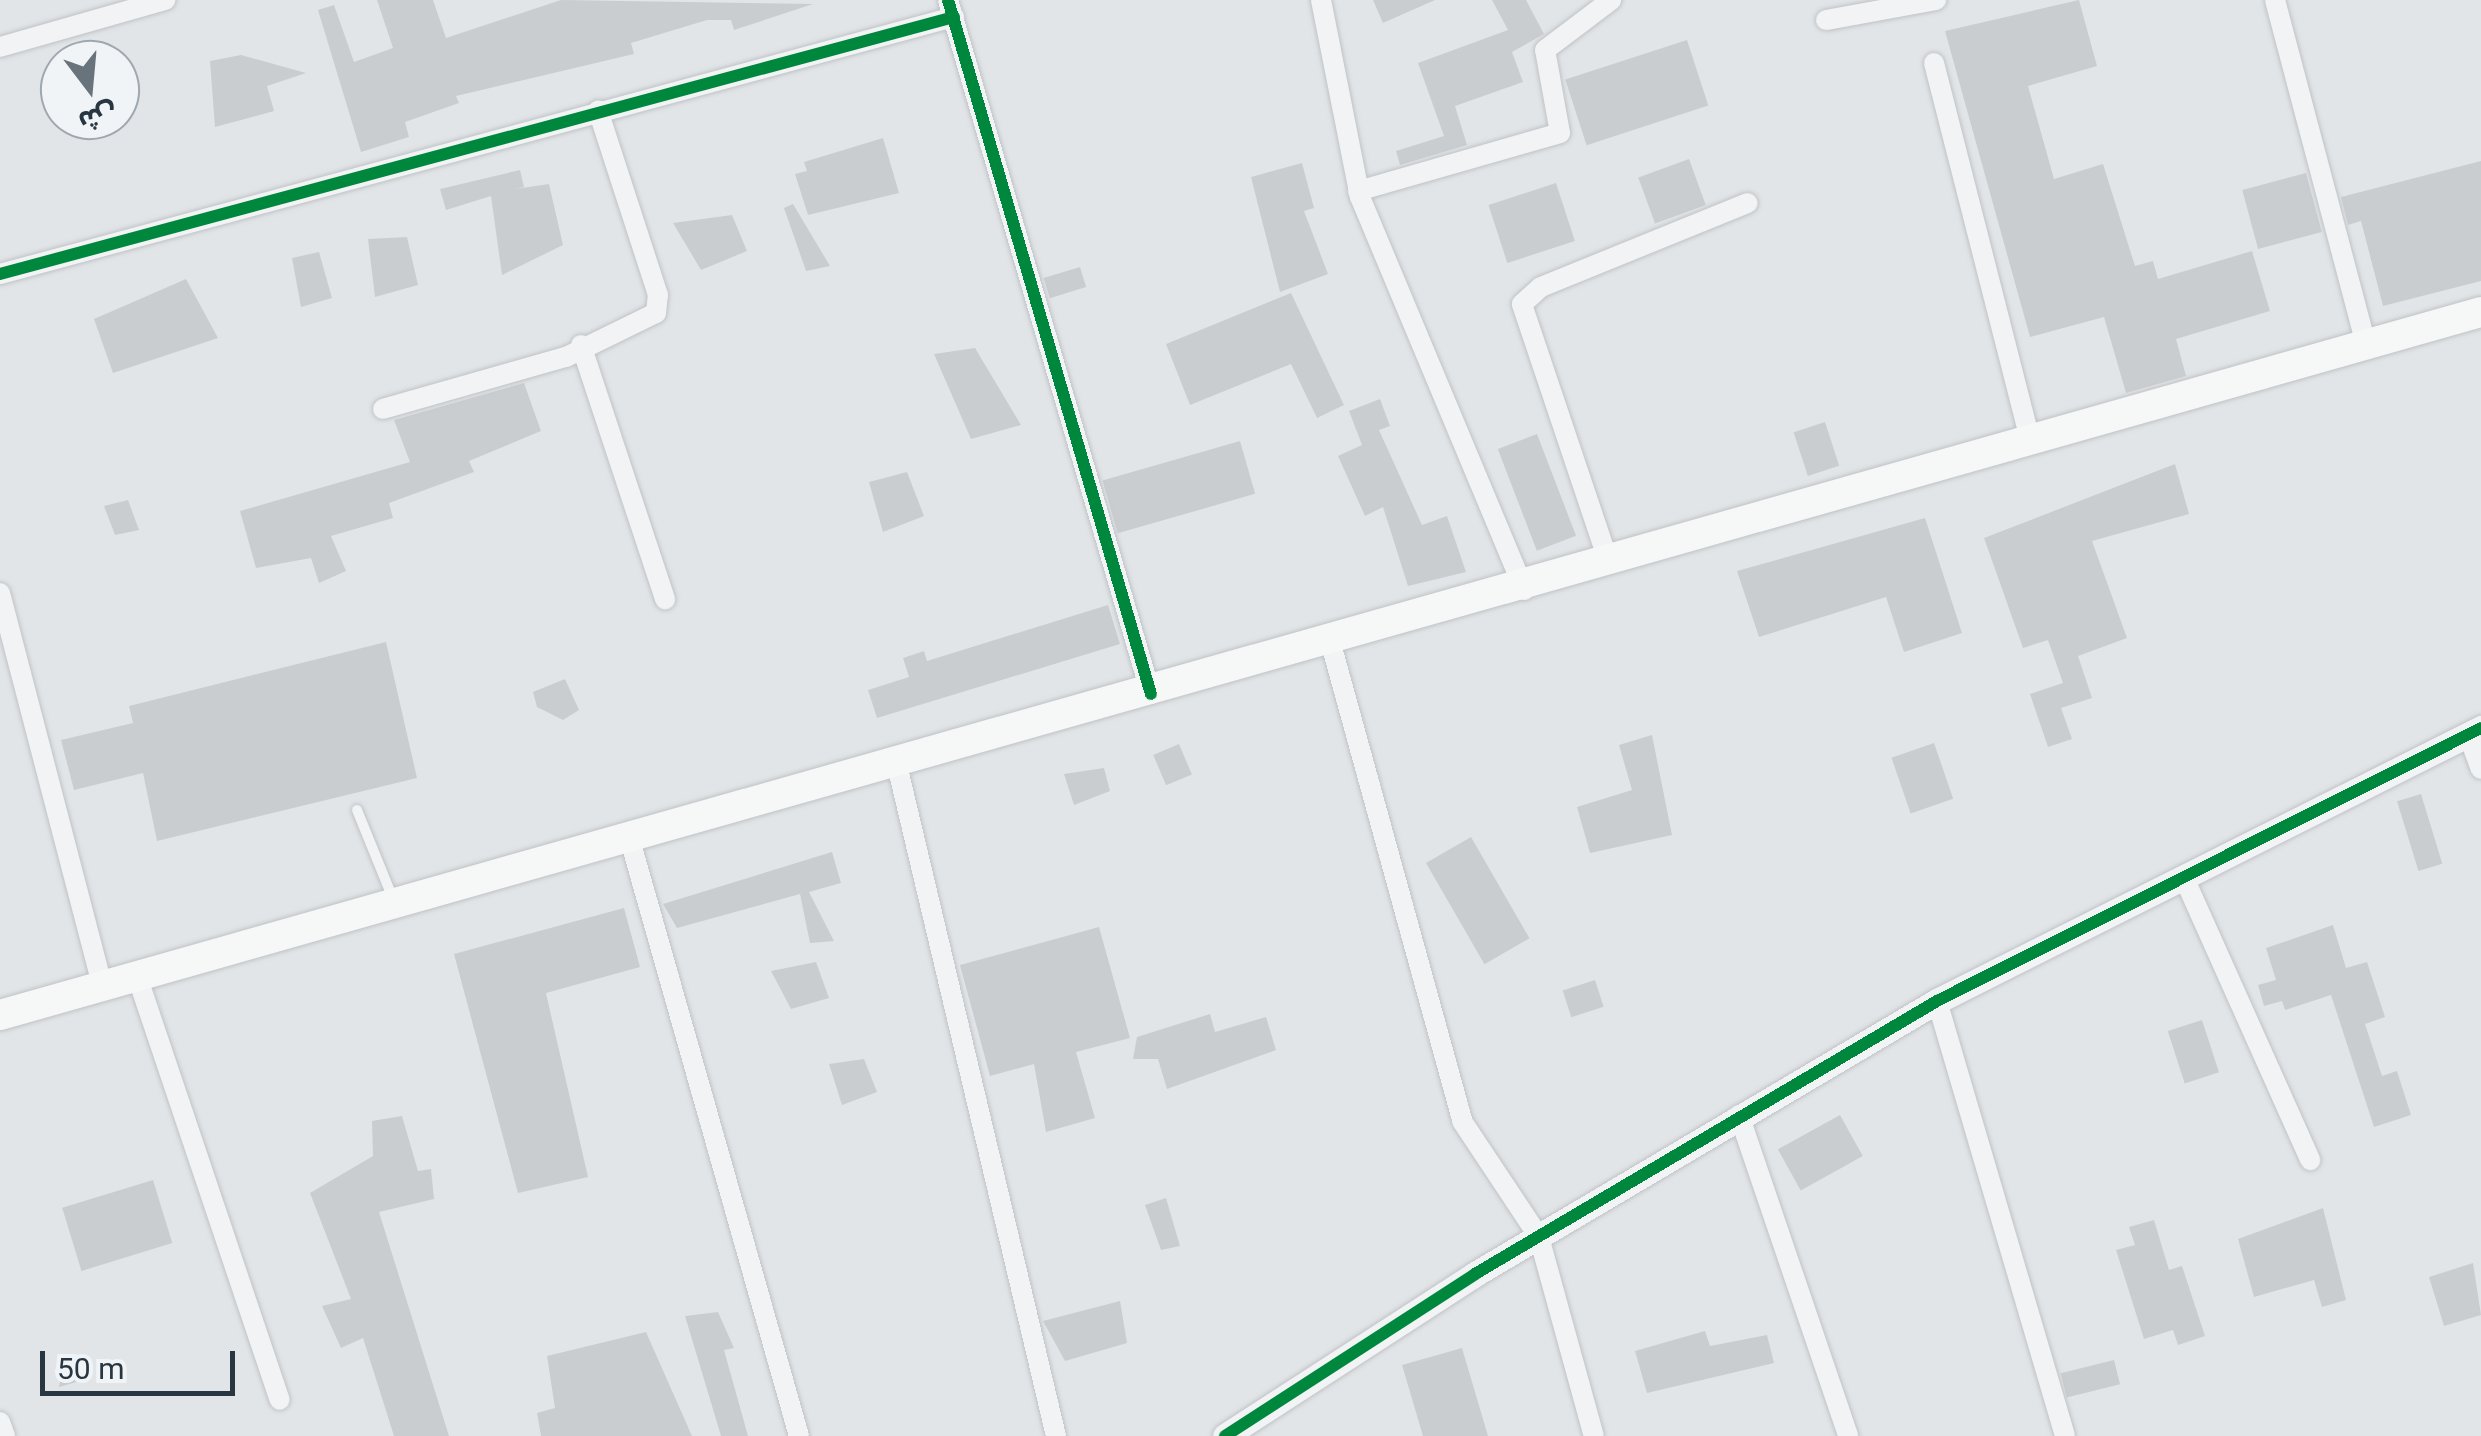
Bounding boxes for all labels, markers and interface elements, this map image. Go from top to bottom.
north arrow [40,40,140,140]
text: ش [75,96,121,139]
scale bar [45,1331,240,1393]
text: 50 m [57,1351,124,1386]

